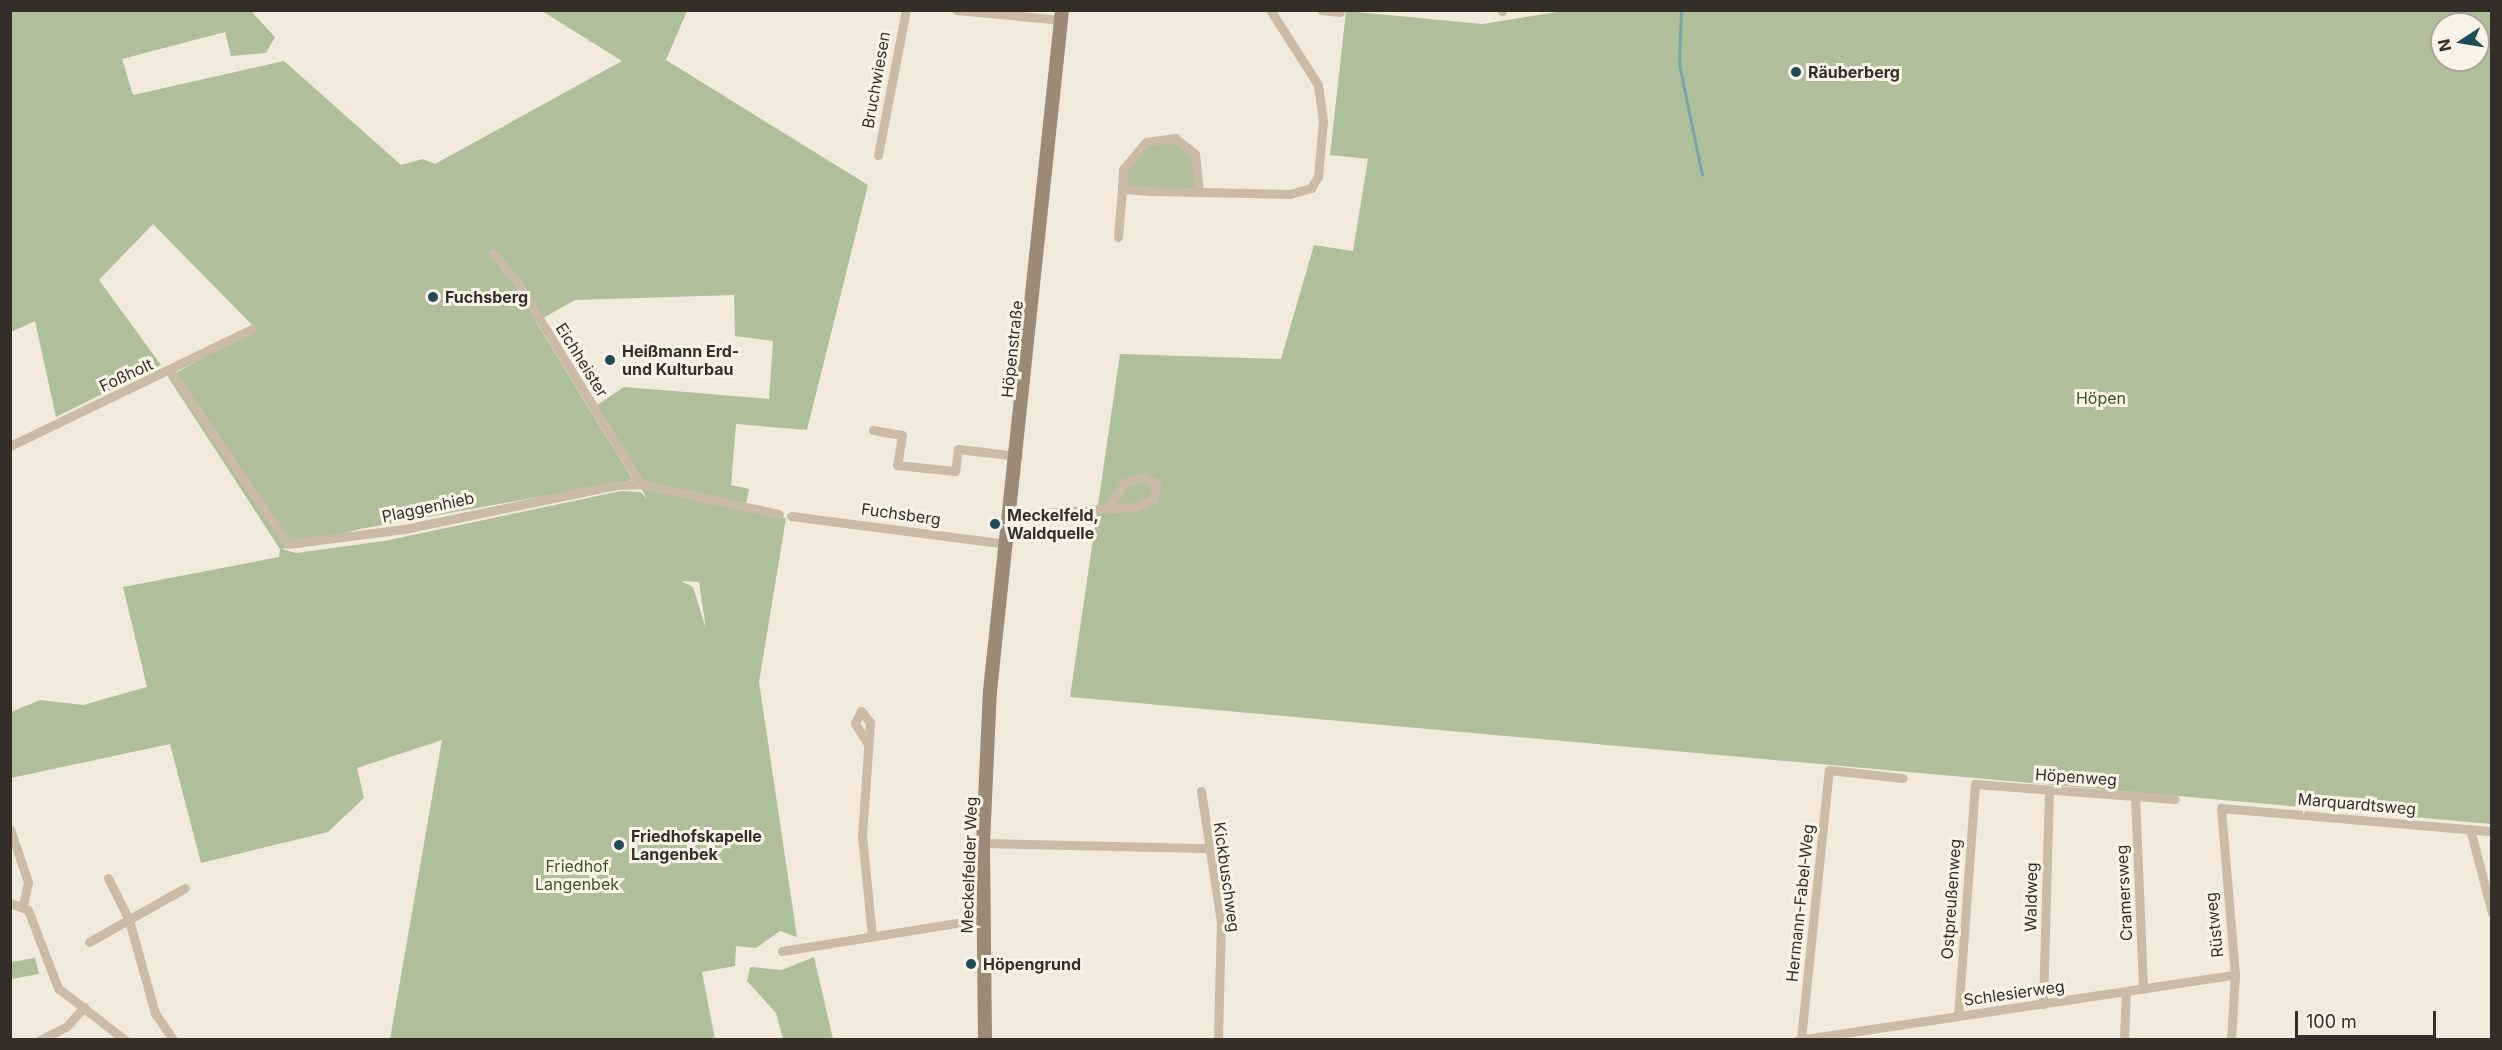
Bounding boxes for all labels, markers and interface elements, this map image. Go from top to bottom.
north arrow [2430,12,2490,72]
street label: Bruchwiesen [858,30,894,130]
text: N [2433,37,2455,53]
place label: Räuberberg [1808,62,1900,82]
marker: Räuberberg [1789,65,1803,79]
place label: Fuchsberg [445,287,528,307]
marker: Fuchsberg [426,290,440,304]
street label: Höpenstraße [997,299,1027,399]
street label: Eichheister [552,319,612,401]
place label: Heißmann Erd- und Kulturbau [622,341,739,379]
marker: Heißmann Erd- und Kulturbau [603,353,617,367]
street label: Foßholt [96,354,156,396]
park label: Höpen [2076,388,2126,408]
street label: Plaggenhieb [380,488,476,526]
street label: Fuchsberg [860,499,942,529]
place label: Meckelfeld, Waldquelle [1007,505,1099,543]
marker: Meckelfeld, Waldquelle [988,517,1002,531]
street label: Höpenweg [2034,765,2118,789]
street label: Marquardtsweg [2297,789,2417,819]
street label: Meckelfelder Weg [957,796,981,934]
street label: Kickbuschweg [1210,821,1244,933]
street label: Hermann-Fabel-Weg [1782,823,1818,983]
place label: Friedhofskapelle Langenbek [631,826,762,864]
marker: Friedhofskapelle Langenbek [612,838,626,852]
street label: Ostpreußenweg [1937,838,1965,960]
street label: Cramersweg [2112,844,2136,942]
park label: Friedhof Langenbek [535,856,619,894]
street label: Waldweg [2021,862,2041,932]
street label: Rüstweg [2201,891,2227,959]
place label: Höpengrund [983,954,1081,974]
marker: Höpengrund [964,957,978,971]
street label: Schlesierweg [1962,976,2066,1010]
scale bar [2298,999,2439,1037]
text: 100 m [2306,1011,2357,1032]

